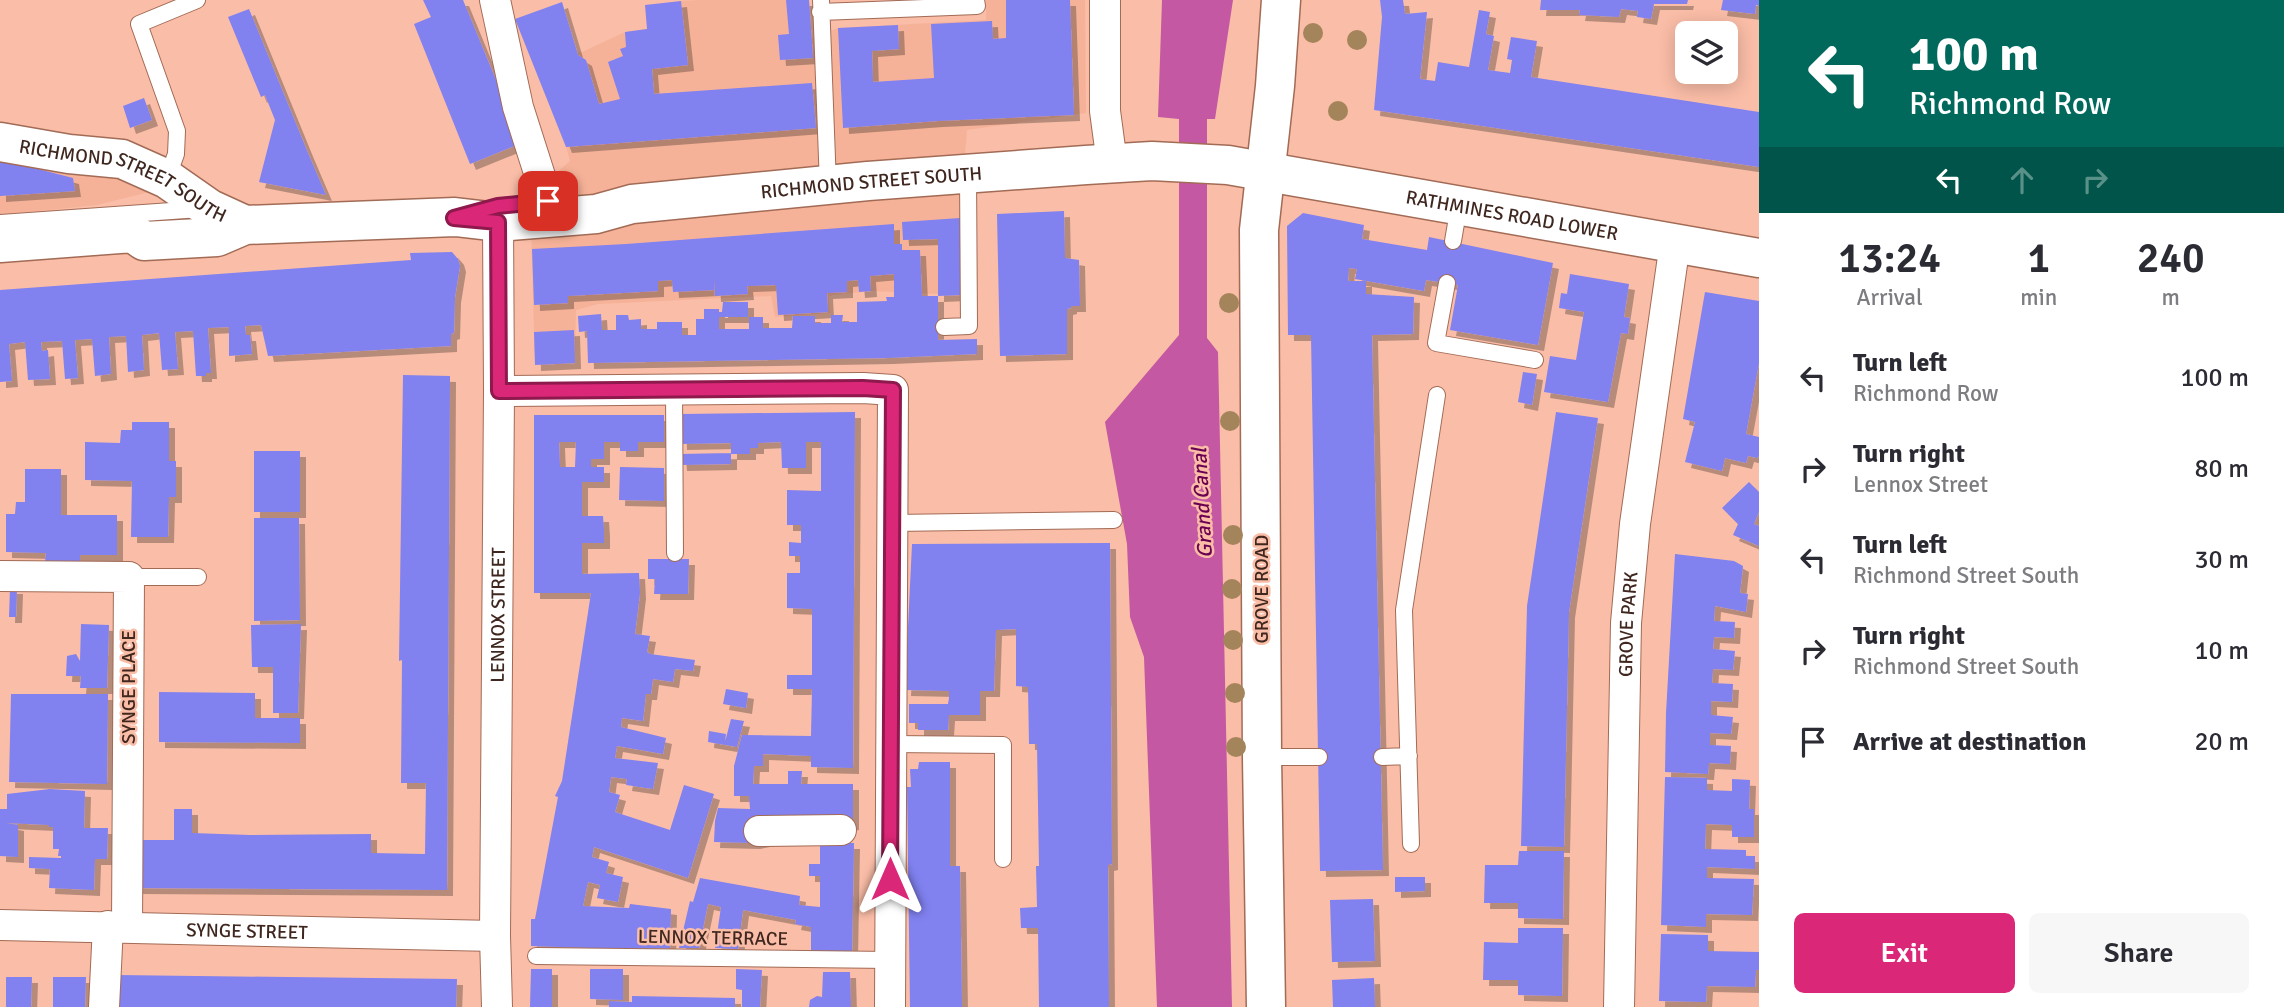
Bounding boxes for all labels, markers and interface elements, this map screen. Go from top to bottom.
map controls [1675,21,1738,84]
button: layers [1675,21,1738,84]
text: 100 m [1909,24,2039,84]
icon: left [1794,28,1885,119]
text: Richmond Row [1909,84,2111,123]
street label: RICHMOND STREET SOUTH [17,135,230,228]
icon: left [1930,161,1968,199]
icon: ahead [2003,161,2041,199]
icon: right [2076,161,2114,199]
street label: RICHMOND STREET SOUTH [759,162,983,204]
pin [518,171,578,231]
icon: arrive [529,182,567,220]
street label: RATHMINES ROAD LOWER [1404,185,1620,246]
text: 13:24 [1838,233,1941,284]
text: 1 [2027,233,2050,284]
text: 240 [2137,233,2205,284]
text: Arrival [1856,283,1923,312]
text: min [2020,283,2057,312]
text: m [2161,283,2180,312]
text: Turn left [1853,347,1947,379]
icon: left [1794,359,1832,397]
text: 100 m [2180,362,2249,394]
text: Richmond Row [1853,379,1998,408]
text: Turn right [1853,438,1965,470]
water label: Grand Canal [1186,445,1218,559]
icon: right [1794,450,1832,488]
text: 80 m [2194,453,2249,485]
text: Lennox Street [1853,470,1988,499]
text: Turn left [1853,529,1947,561]
street label: GROVE ROAD [1250,535,1274,643]
icon: left [1794,541,1832,579]
text: 30 m [2194,544,2249,576]
street label: LENNOX STREET [486,547,511,683]
text: Richmond Street South [1853,561,2079,590]
street label: GROVE PARK [1614,570,1644,677]
text: Turn right [1853,620,1965,652]
street label: SYNGE PLACE [117,630,141,744]
icon: right [1794,632,1832,670]
text: 10 m [2194,635,2249,667]
text: Richmond Street South [1853,652,2079,681]
icon: arrive [1794,723,1832,761]
text: Arrive at destination [1853,726,2086,758]
text: 20 m [2194,726,2249,758]
position arrow [853,842,927,916]
button: Exit [1794,913,2015,993]
button: Share [2029,913,2249,993]
street label: SYNGE STREET [186,918,309,945]
street label: LENNOX TERRACE [638,925,788,951]

